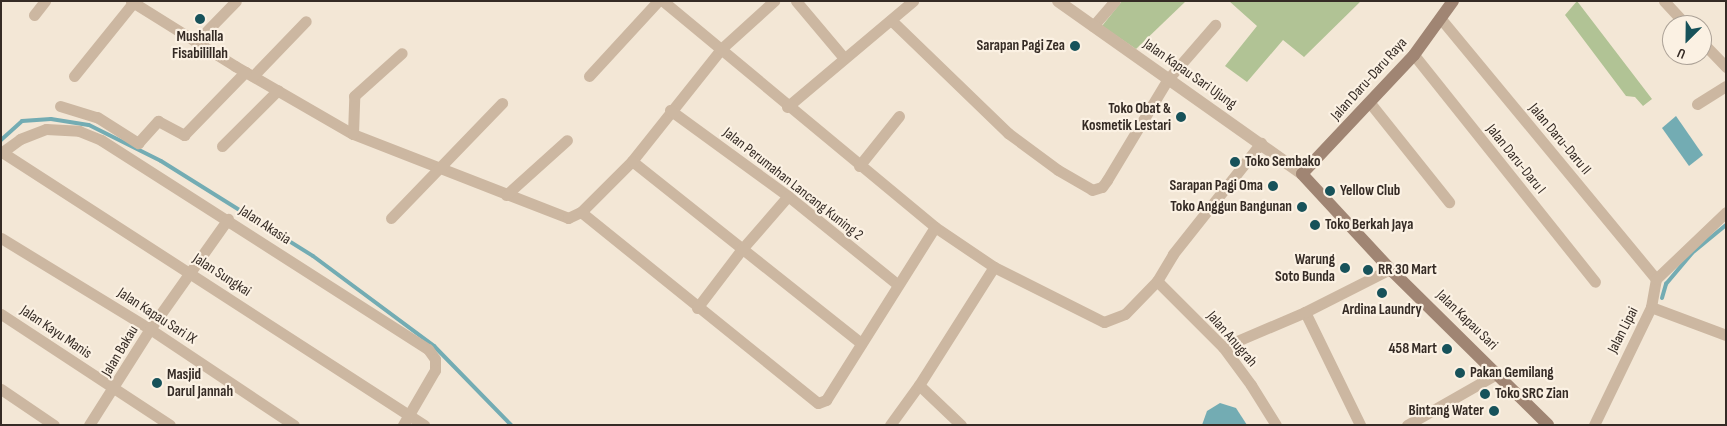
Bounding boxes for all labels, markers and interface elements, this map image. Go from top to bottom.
marker: Mushalla Fisabilillah [194,13,206,25]
north arrow [1662,15,1712,65]
place label: Mushalla Fisabilillah [172,27,228,62]
street label: Jalan Daru-Daru Raya [1327,34,1411,124]
street label: Jalan Kapau Sari Ujung [1140,35,1240,113]
place label: Sarapan Pagi Zea [976,37,1065,55]
marker: Sarapan Pagi Zea [1069,40,1081,52]
text: U [1675,44,1688,63]
place label: Toko Obat & Kosmetik Lestari [1082,99,1171,134]
street label: Jalan Daru-Daru II [1525,100,1595,178]
marker: Toko Obat & Kosmetik Lestari [1175,111,1187,123]
street label: Jalan Daru-Daru I [1482,121,1550,197]
street label: Jalan Perumahan Lancang Kuning 2 [719,124,867,244]
place label: Toko Sembako [1245,153,1320,171]
marker: Toko Sembako [1229,156,1241,168]
place label: Sarapan Pagi Oma [1170,177,1263,195]
marker: Sarapan Pagi Oma [1267,180,1279,192]
place label: Yellow Club [1340,182,1400,200]
marker: Yellow Club [1324,185,1336,197]
place label: Toko Anggun Bangunan [1170,198,1292,216]
marker: Toko Anggun Bangunan [1296,201,1308,213]
street label: Jalan Akasia [236,202,294,248]
place label: Toko Berkah Jaya [1325,216,1413,234]
marker: Toko Berkah Jaya [1309,219,1321,231]
street label: Jalan Sungkai [190,250,254,300]
place label: Warung Soto Bunda [1275,250,1335,285]
place label: RR 30 Mart [1378,261,1437,279]
marker: Warung Soto Bunda [1339,262,1351,274]
marker: RR 30 Mart [1362,264,1374,276]
street label: Jalan Kapau Sari IX [114,284,200,348]
street label: Jalan Kapau Sari [1432,286,1502,354]
marker: Ardina Laundry [1376,287,1388,299]
place label: Ardina Laundry [1342,301,1422,319]
street label: Jalan Kayu Manis [17,302,95,362]
street label: Jalan Lipai [1604,304,1642,356]
street label: Jalan Anugrah [1203,307,1261,371]
street label: Jalan Bakau [98,322,142,380]
place label: 458 Mart [1389,340,1437,358]
marker: 458 Mart [1441,343,1453,355]
place label: Pakan Gemilang [1470,364,1554,382]
place label: Masjid Darul Jannah [167,365,233,400]
marker: Pakan Gemilang [1454,367,1466,379]
marker: Masjid Darul Jannah [151,377,163,389]
place label: Toko SRC Zian [1495,385,1569,403]
marker: Toko SRC Zian [1479,388,1491,400]
place label: Bintang Water [1409,402,1484,420]
marker: Bintang Water [1488,405,1500,417]

